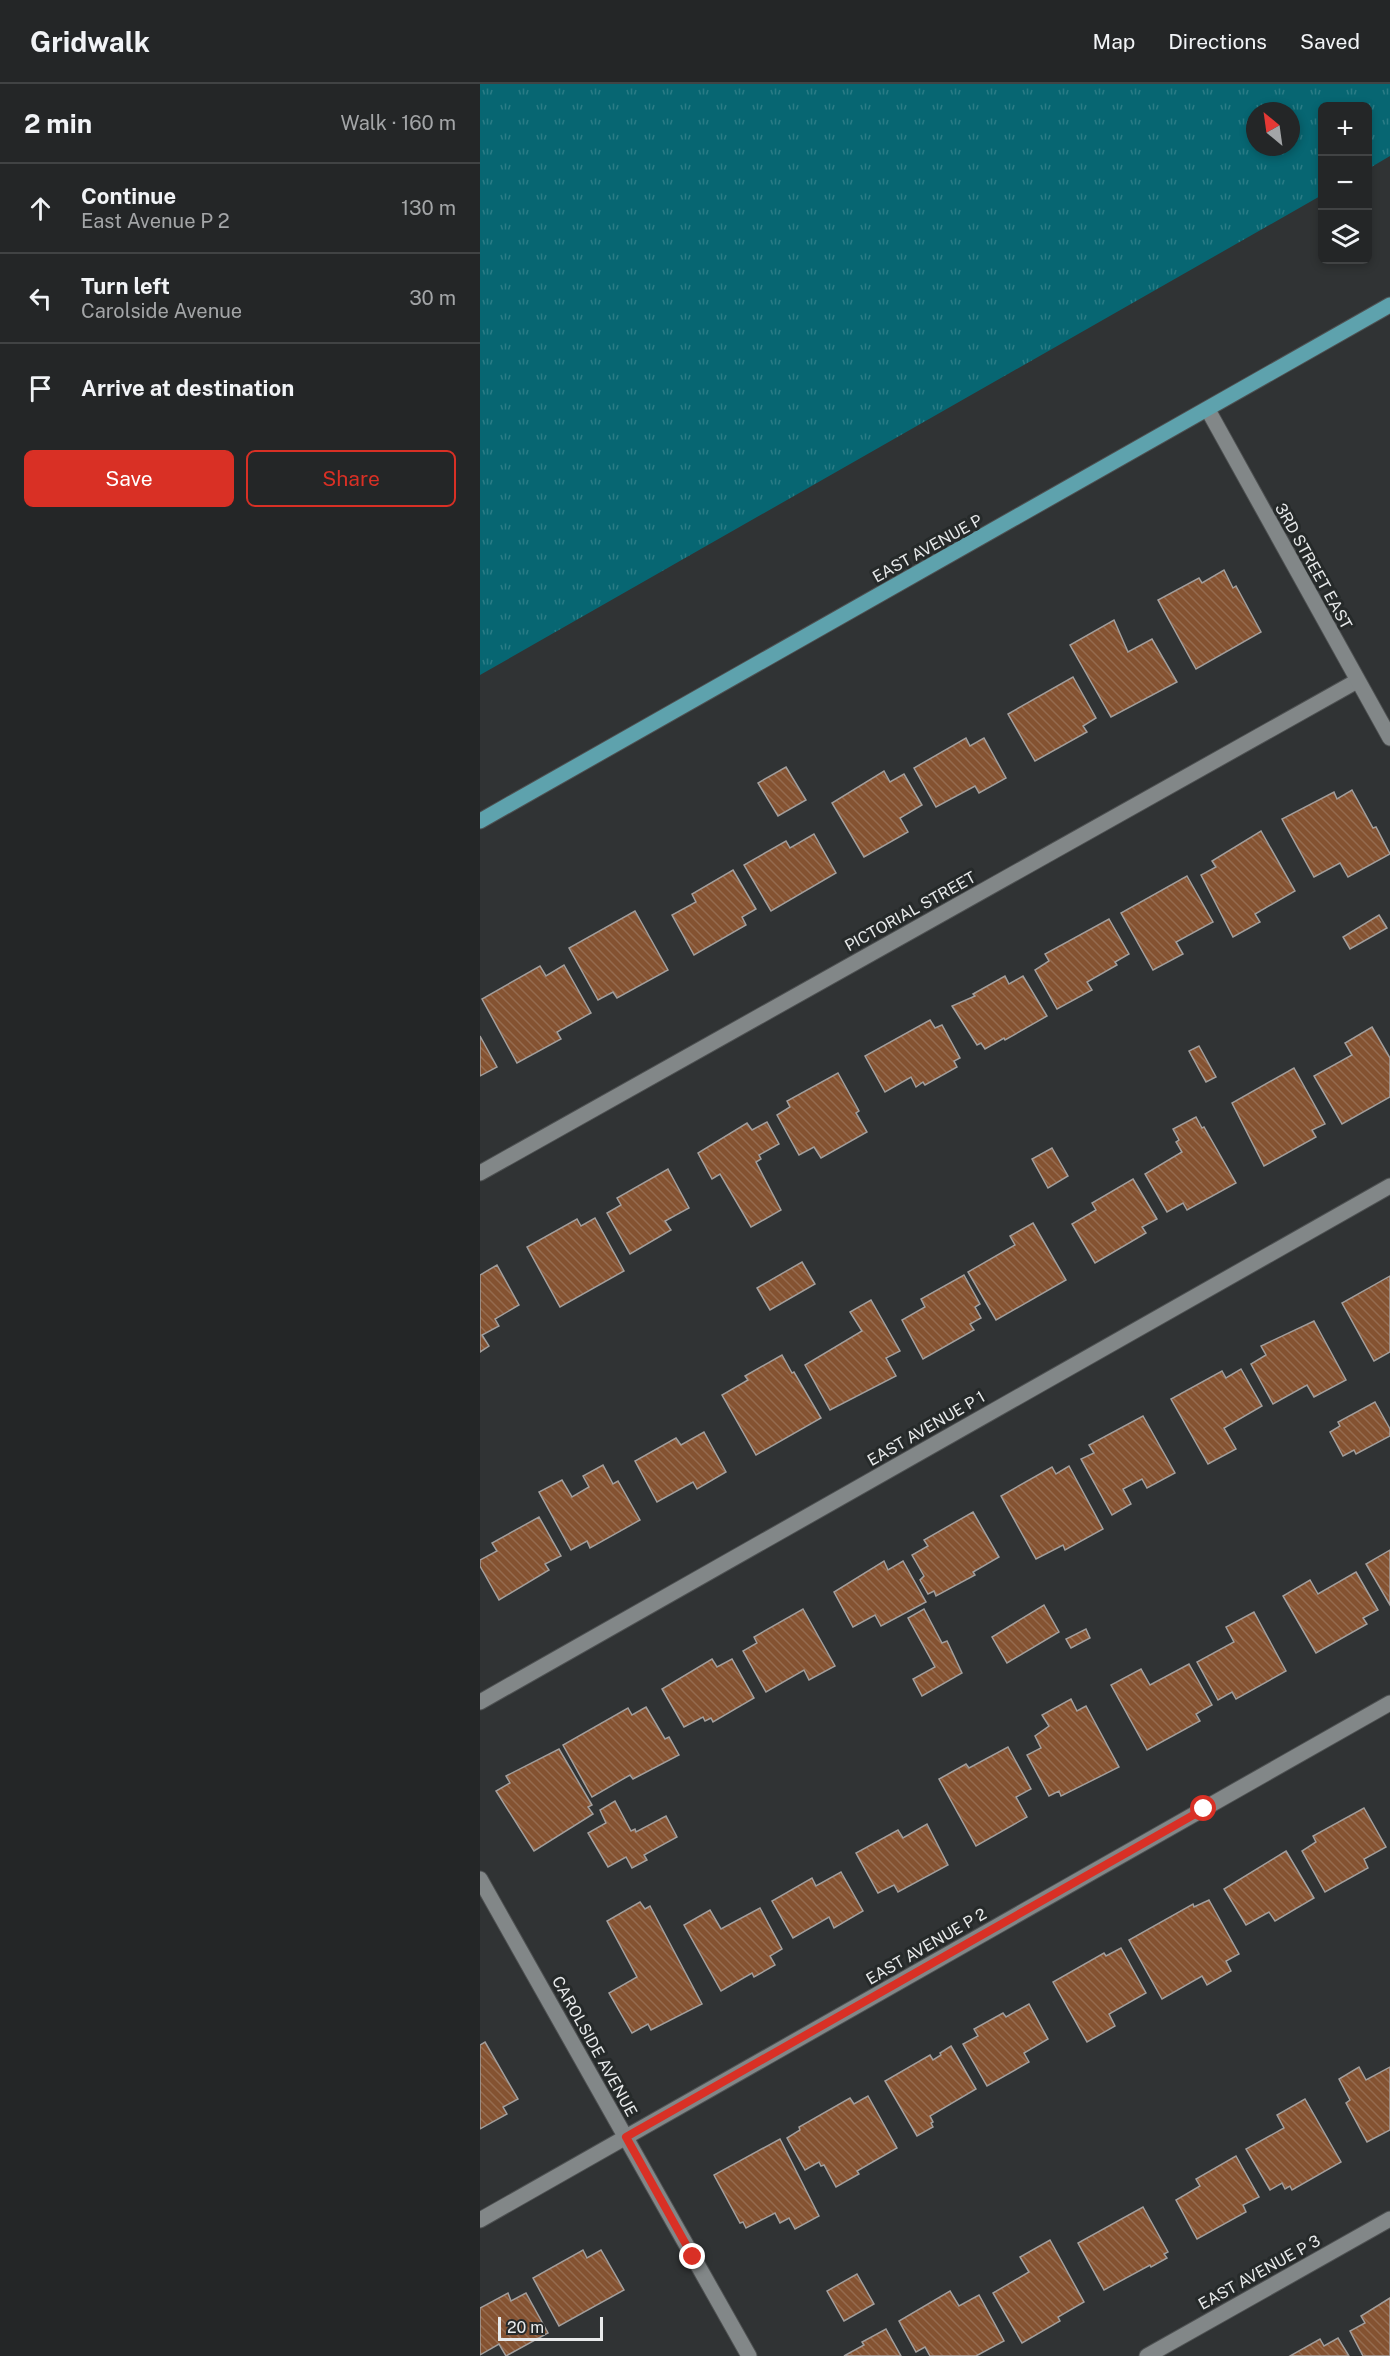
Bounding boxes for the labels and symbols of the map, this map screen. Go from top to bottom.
north arrow [1246,102,1300,156]
street label: 3RD STREET EAST [1271,500,1356,633]
street label: EAST AVENUE P [869,510,985,586]
street label: PICTORIAL STREET [841,867,980,955]
street label: EAST AVENUE P 1 [864,1387,988,1470]
route start [1190,1795,1216,1821]
street label: EAST AVENUE P 2 [863,1904,990,1989]
street label: CAROLSIDE AVENUE [548,1973,641,2120]
street label: EAST AVENUE P 3 [1195,2231,1323,2314]
route end [679,2243,705,2269]
scale bar [498,2314,603,2342]

